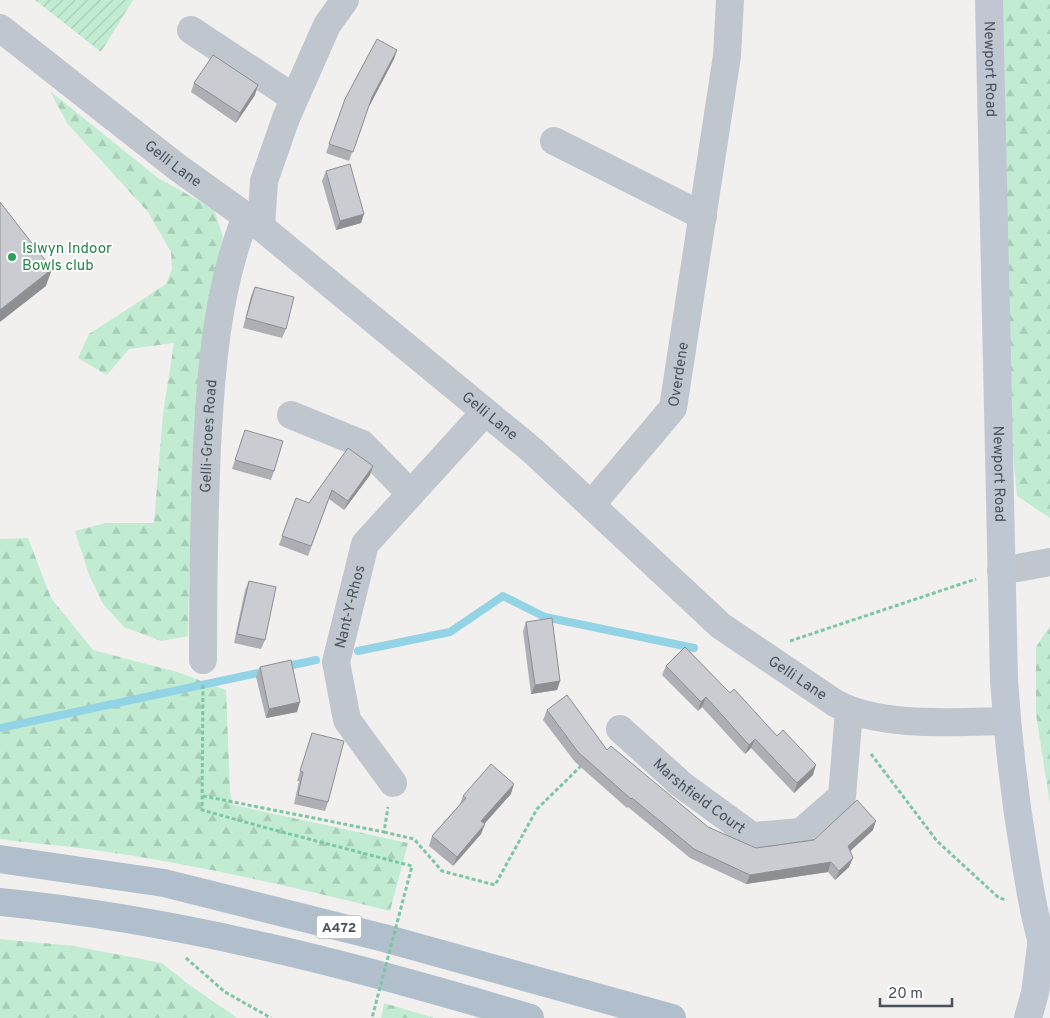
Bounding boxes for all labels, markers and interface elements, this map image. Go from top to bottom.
street label: Newport Road [978,21,1000,117]
street label: Gelli Lane [140,137,205,192]
place label: Islwyn Indoor Bowls club [22,240,112,276]
marker: Islwyn Indoor Bowls club [6,251,18,263]
street label: Overdene [665,341,694,408]
street label: Gelli-Groes Road [197,379,222,493]
street label: Gelli Lane [457,388,521,445]
street label: Newport Road [987,426,1009,522]
street label: Nant-Y-Rhos [332,563,370,651]
street label: Gelli Lane [764,652,830,706]
street label: Marshfield Court [648,755,749,839]
road number: A472 [316,916,362,939]
scale bar [880,976,952,1008]
text: 20 m [888,985,923,1004]

